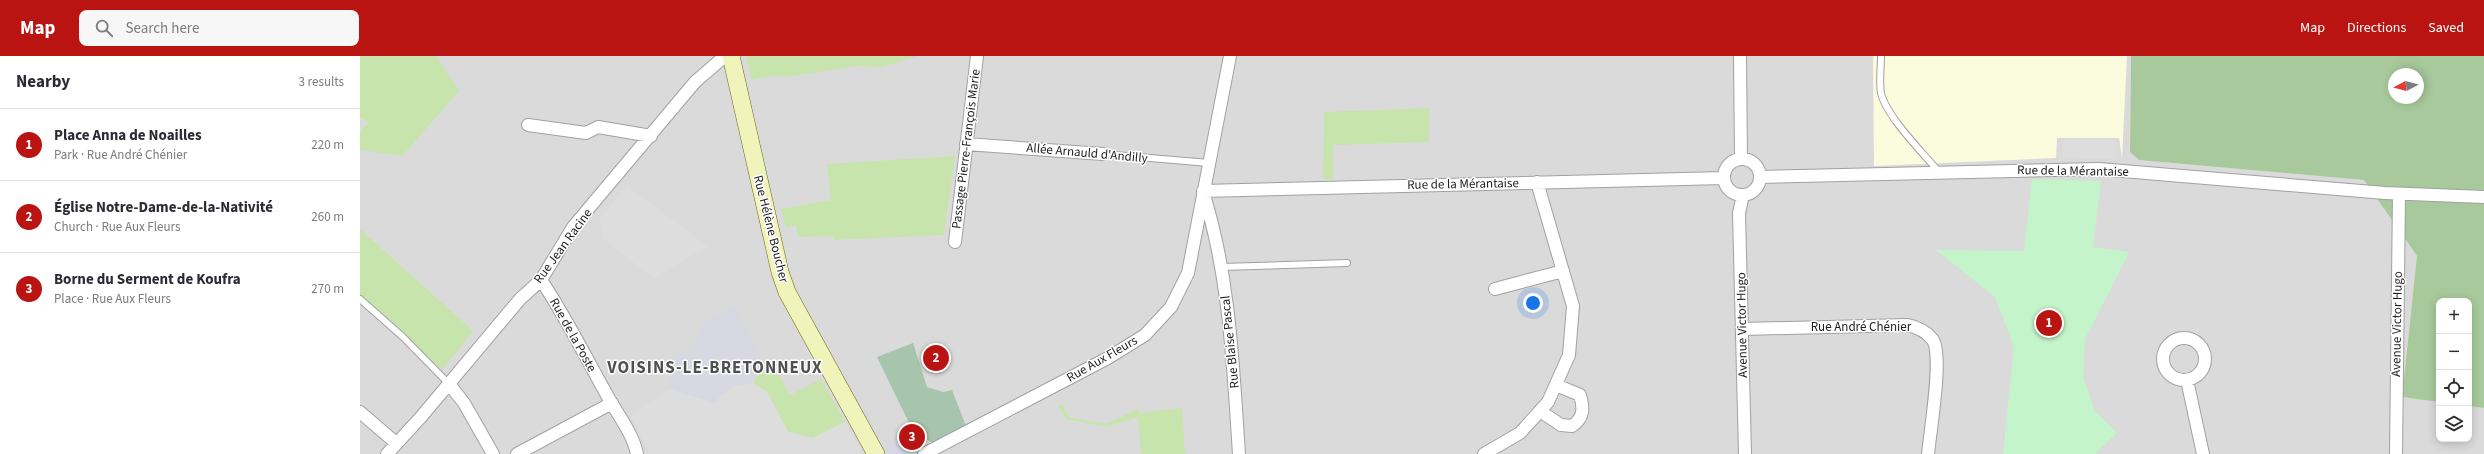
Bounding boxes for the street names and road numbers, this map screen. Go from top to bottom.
street label: Passage Pierre-François Marie [947,68,985,230]
street label: Allée Arnauld d'Andilly [1026,139,1148,167]
street label: Rue de la Mérantaise [2017,161,2129,181]
street label: Rue Hélène Boucher [749,173,793,285]
street label: Rue de la Mérantaise [1407,174,1519,194]
street label: Rue Jean Racine [530,205,596,287]
street label: Avenue Victor Hugo [2387,271,2407,377]
street label: Avenue Victor Hugo [1732,272,1752,378]
street label: Rue de la Poste [545,295,601,375]
street label: Rue Blaise Pascal [1216,295,1244,389]
street label: Rue André Chénier [1811,318,1912,336]
street label: Rue Aux Fleurs [1063,331,1141,387]

